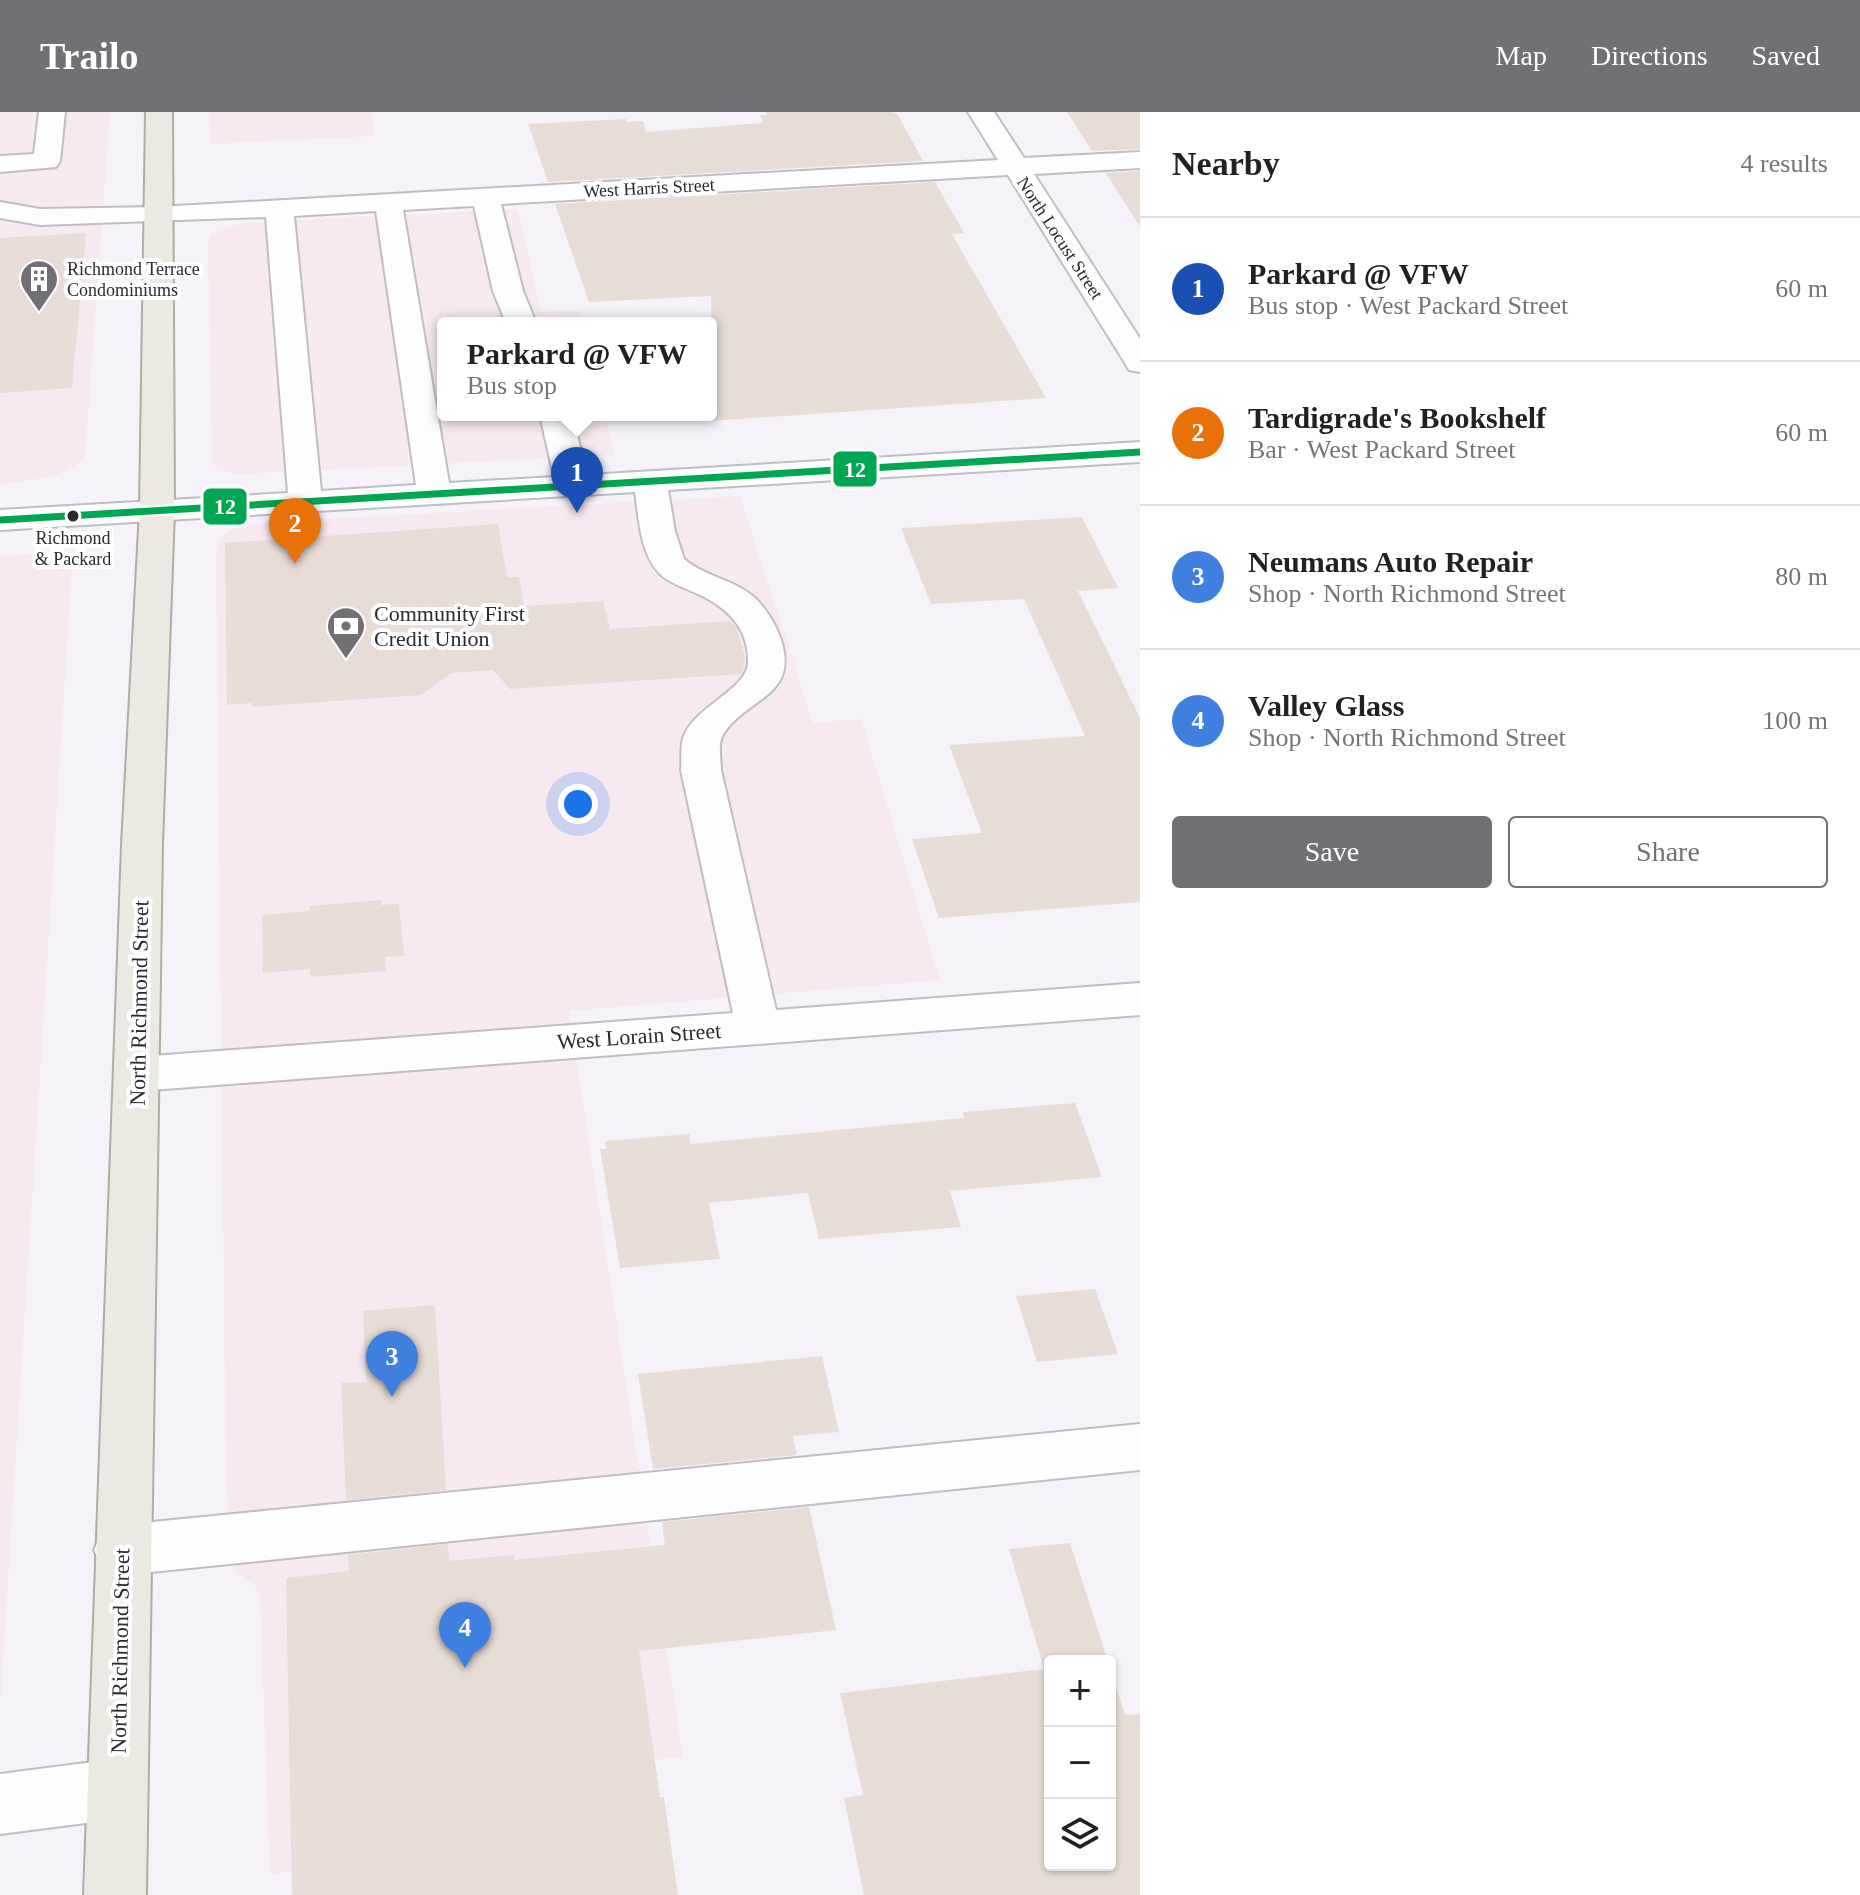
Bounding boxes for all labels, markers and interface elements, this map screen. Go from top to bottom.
text: Trailo [40,35,139,77]
text: Map [1496,40,1547,71]
text: Directions [1591,40,1708,71]
text: Saved [1752,40,1820,71]
text: Nearby [1172,145,1280,182]
text: 4 results [1741,149,1828,178]
street label: North Locust Street [1013,173,1107,303]
street label: West Harris Street [583,175,715,201]
text: Parkard @ VFW [1248,257,1469,290]
building icon: Richmond Terrace Condominiums [18,258,60,313]
place label: Richmond Terrace Condominiums [67,259,200,300]
text: 1 [1192,274,1205,303]
text: 60 m [1775,274,1828,303]
text: Bus stop · West Packard Street [1248,291,1568,320]
popup [437,317,717,421]
text: Parkard @ VFW [467,337,687,370]
text: Bus stop [467,371,557,400]
text: Tardigrade's Bookshelf [1248,401,1546,434]
text: 2 [1192,418,1205,447]
text: 60 m [1775,418,1828,447]
text: Bar · West Packard Street [1248,435,1515,464]
pin: 1 [551,447,603,513]
line badge: 12 [832,450,878,488]
text: 12 [844,457,866,482]
line badge: 12 [202,487,248,526]
text: 12 [214,494,236,519]
pin: 2 [269,498,321,564]
marker: Richmond & Packard [65,508,81,524]
place label: Richmond & Packard [35,528,111,569]
text: Neumans Auto Repair [1248,545,1533,578]
text: 3 [1192,562,1205,591]
text: 80 m [1775,562,1828,591]
text: Shop · North Richmond Street [1248,579,1566,608]
place label: Community First Credit Union [374,601,525,651]
bank icon: Community First Credit Union [325,605,367,660]
text: Valley Glass [1248,689,1404,722]
text: 4 [1192,706,1205,735]
text: 100 m [1762,706,1828,735]
text: Shop · North Richmond Street [1248,723,1566,752]
your location [558,784,598,824]
button: Save [1172,816,1492,888]
button: Share [1508,816,1828,888]
street label: North Richmond Street [125,900,153,1106]
street label: West Lorain Street [556,1018,722,1054]
pin: 3 [366,1331,418,1397]
street label: North Richmond Street [106,1548,134,1754]
pin: 4 [439,1602,491,1668]
map controls [1044,1655,1116,1871]
button: + [1044,1655,1116,1727]
button: − [1044,1727,1116,1799]
button: layers [1044,1799,1116,1871]

